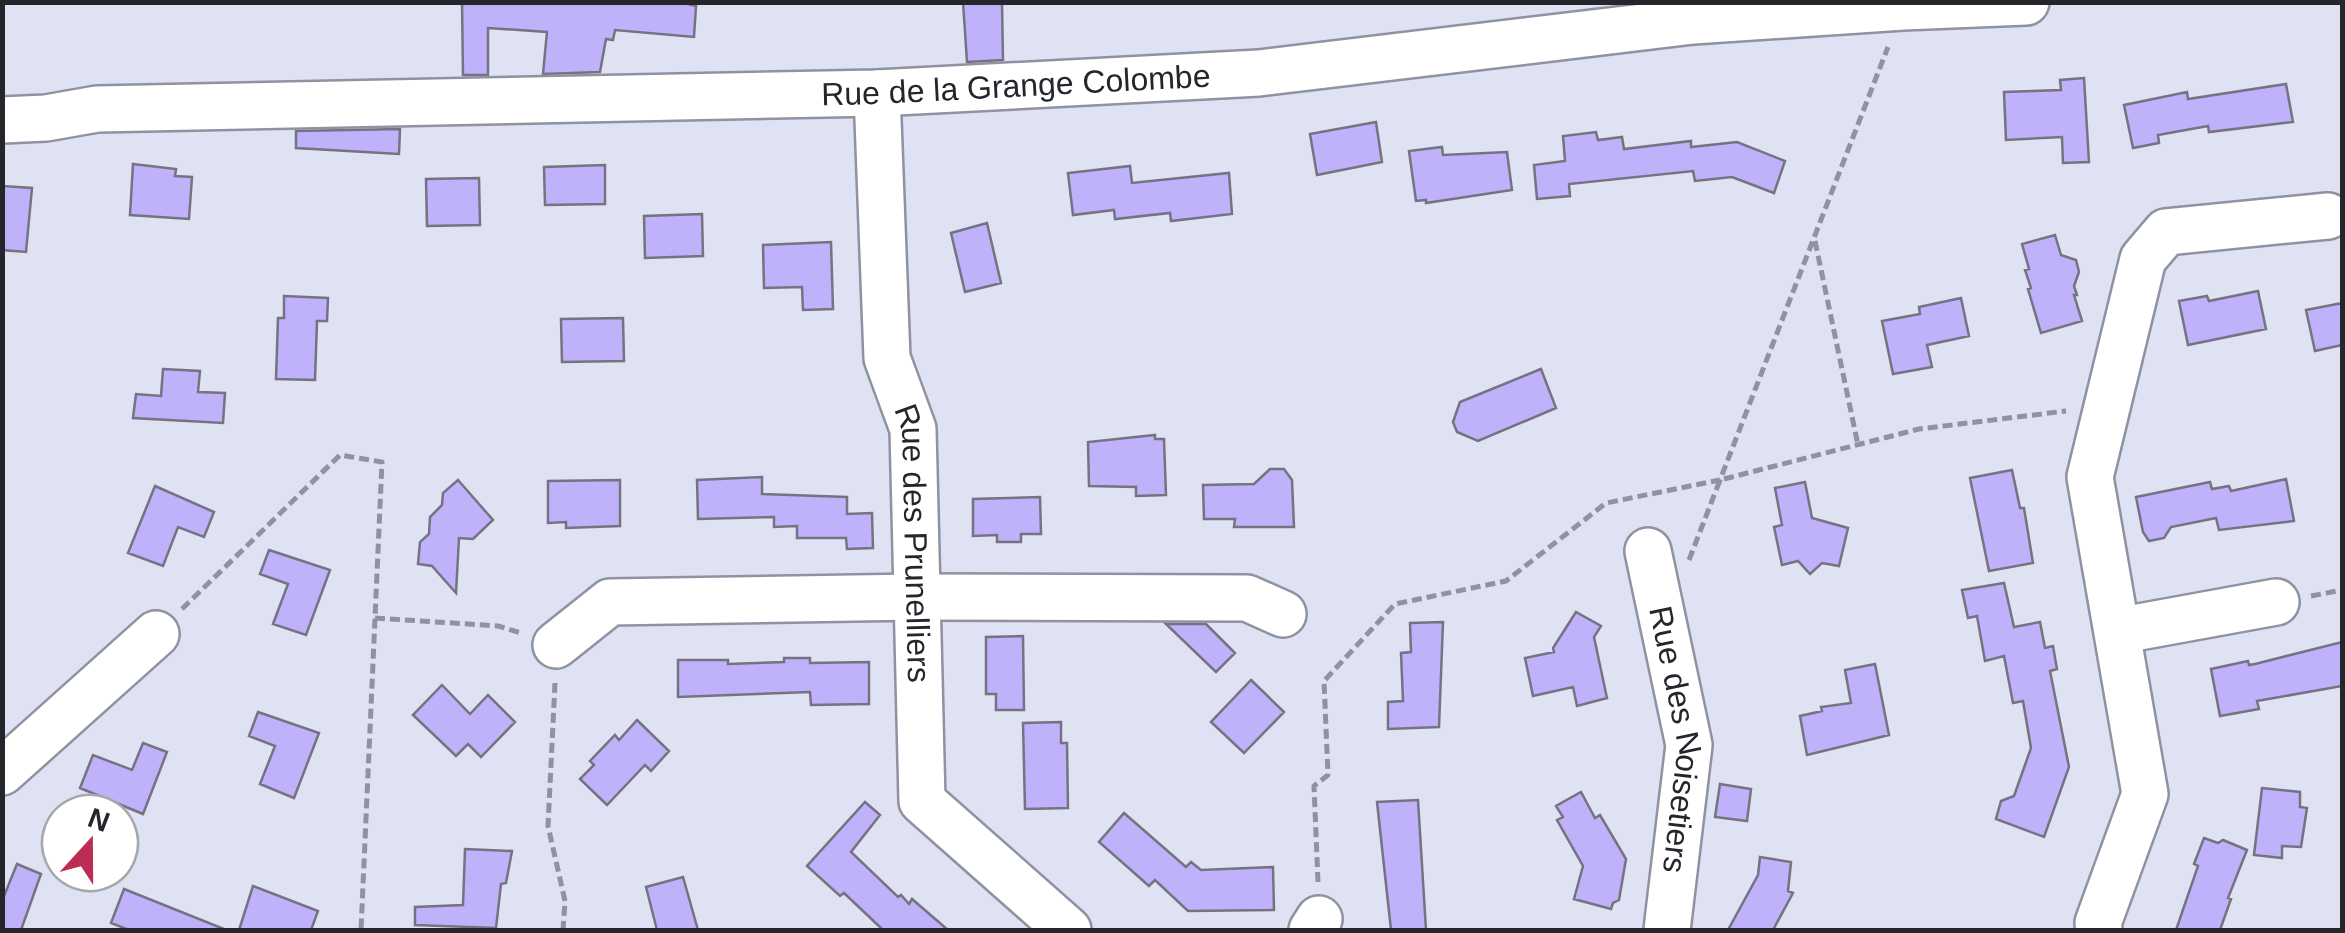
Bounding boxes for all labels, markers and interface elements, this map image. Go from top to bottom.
street label: Rue de la Grange Colombe [821,58,1211,112]
street label: Rue des Prunelliers [887,399,937,683]
street label: Rue des Noisetiers [1642,603,1709,875]
north arrow [40,793,140,893]
text: N [84,802,114,838]

